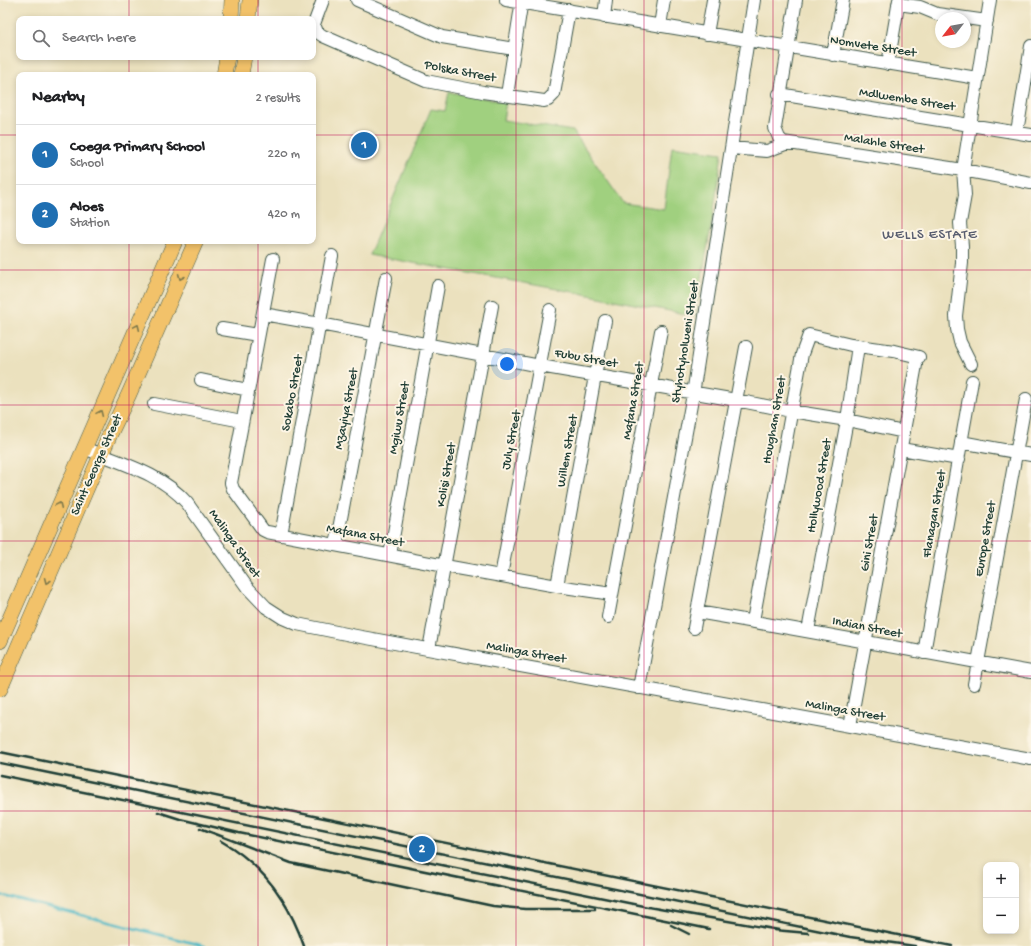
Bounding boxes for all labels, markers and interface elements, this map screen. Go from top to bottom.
north arrow [935,12,971,48]
search box [16,16,316,60]
icon: search [30,27,52,49]
text: Search here [62,29,136,47]
street label: Nomvete Street [829,33,919,61]
street label: Polska Street [422,58,499,87]
street label: Mdlwembe Street [858,85,958,115]
text: Nearby [32,88,85,108]
text: 2 results [255,91,300,106]
pin: 1 [351,130,377,160]
street label: Malahle Street [843,130,927,158]
text: Coega Primary School [70,138,205,156]
text: 1 [42,147,48,162]
text: 220 m [268,147,300,162]
text: School [70,156,104,171]
text: Aloes [70,198,103,216]
text: 2 [42,207,48,222]
text: 420 m [268,207,300,222]
text: Station [70,216,110,231]
district label: WELLS ESTATE [882,227,978,244]
one-way arrow [177,273,185,280]
street label: Styhotyholweni Street [669,278,703,404]
one-way arrow [132,324,140,332]
street label: Fubu Street [552,346,620,372]
street label: Sokabo Street [279,352,307,432]
your location [497,354,517,374]
street label: Mafana Street [620,359,649,441]
street label: Mzayiya Street [332,365,363,451]
street label: Hougham Street [760,373,790,465]
street label: Mgiwu Street [386,379,414,455]
street label: July Street [499,407,525,471]
one-way arrow [95,409,103,416]
street label: Saint George Street [68,411,127,518]
street label: Willem Street [554,412,582,488]
street label: Hollywood Street [804,436,836,534]
street label: Kolisi Street [434,440,460,508]
street label: Flanagan Street [920,467,950,560]
street label: Europe Street [972,498,1000,578]
one-way arrow [54,501,62,509]
street label: Malinga Street [205,507,264,583]
street label: Gini Street [858,512,883,573]
street label: Mafana Street [325,521,407,551]
one-way arrow [43,578,51,585]
street label: Indian Street [831,614,905,642]
street label: Malinga Street [485,639,569,668]
street label: Malinga Street [804,697,888,726]
pin: 2 [409,834,435,864]
map controls [983,862,1019,934]
button: + [983,862,1019,898]
button: − [983,898,1019,934]

